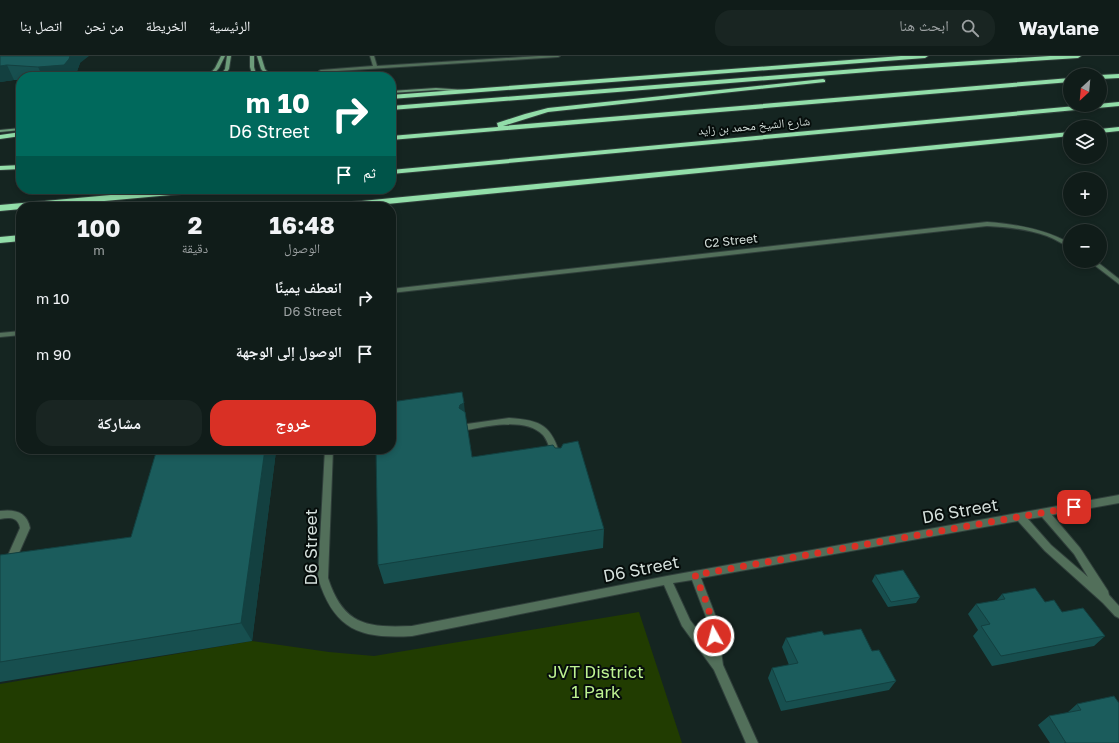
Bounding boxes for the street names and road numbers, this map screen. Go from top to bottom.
street label: شارع الشيخ محمد بن زايد [697,113,811,139]
street label: C2 Street [703,230,759,251]
street label: D6 Street [920,493,1000,528]
street label: D6 Street [300,508,321,585]
street label: D6 Street [601,551,681,586]

